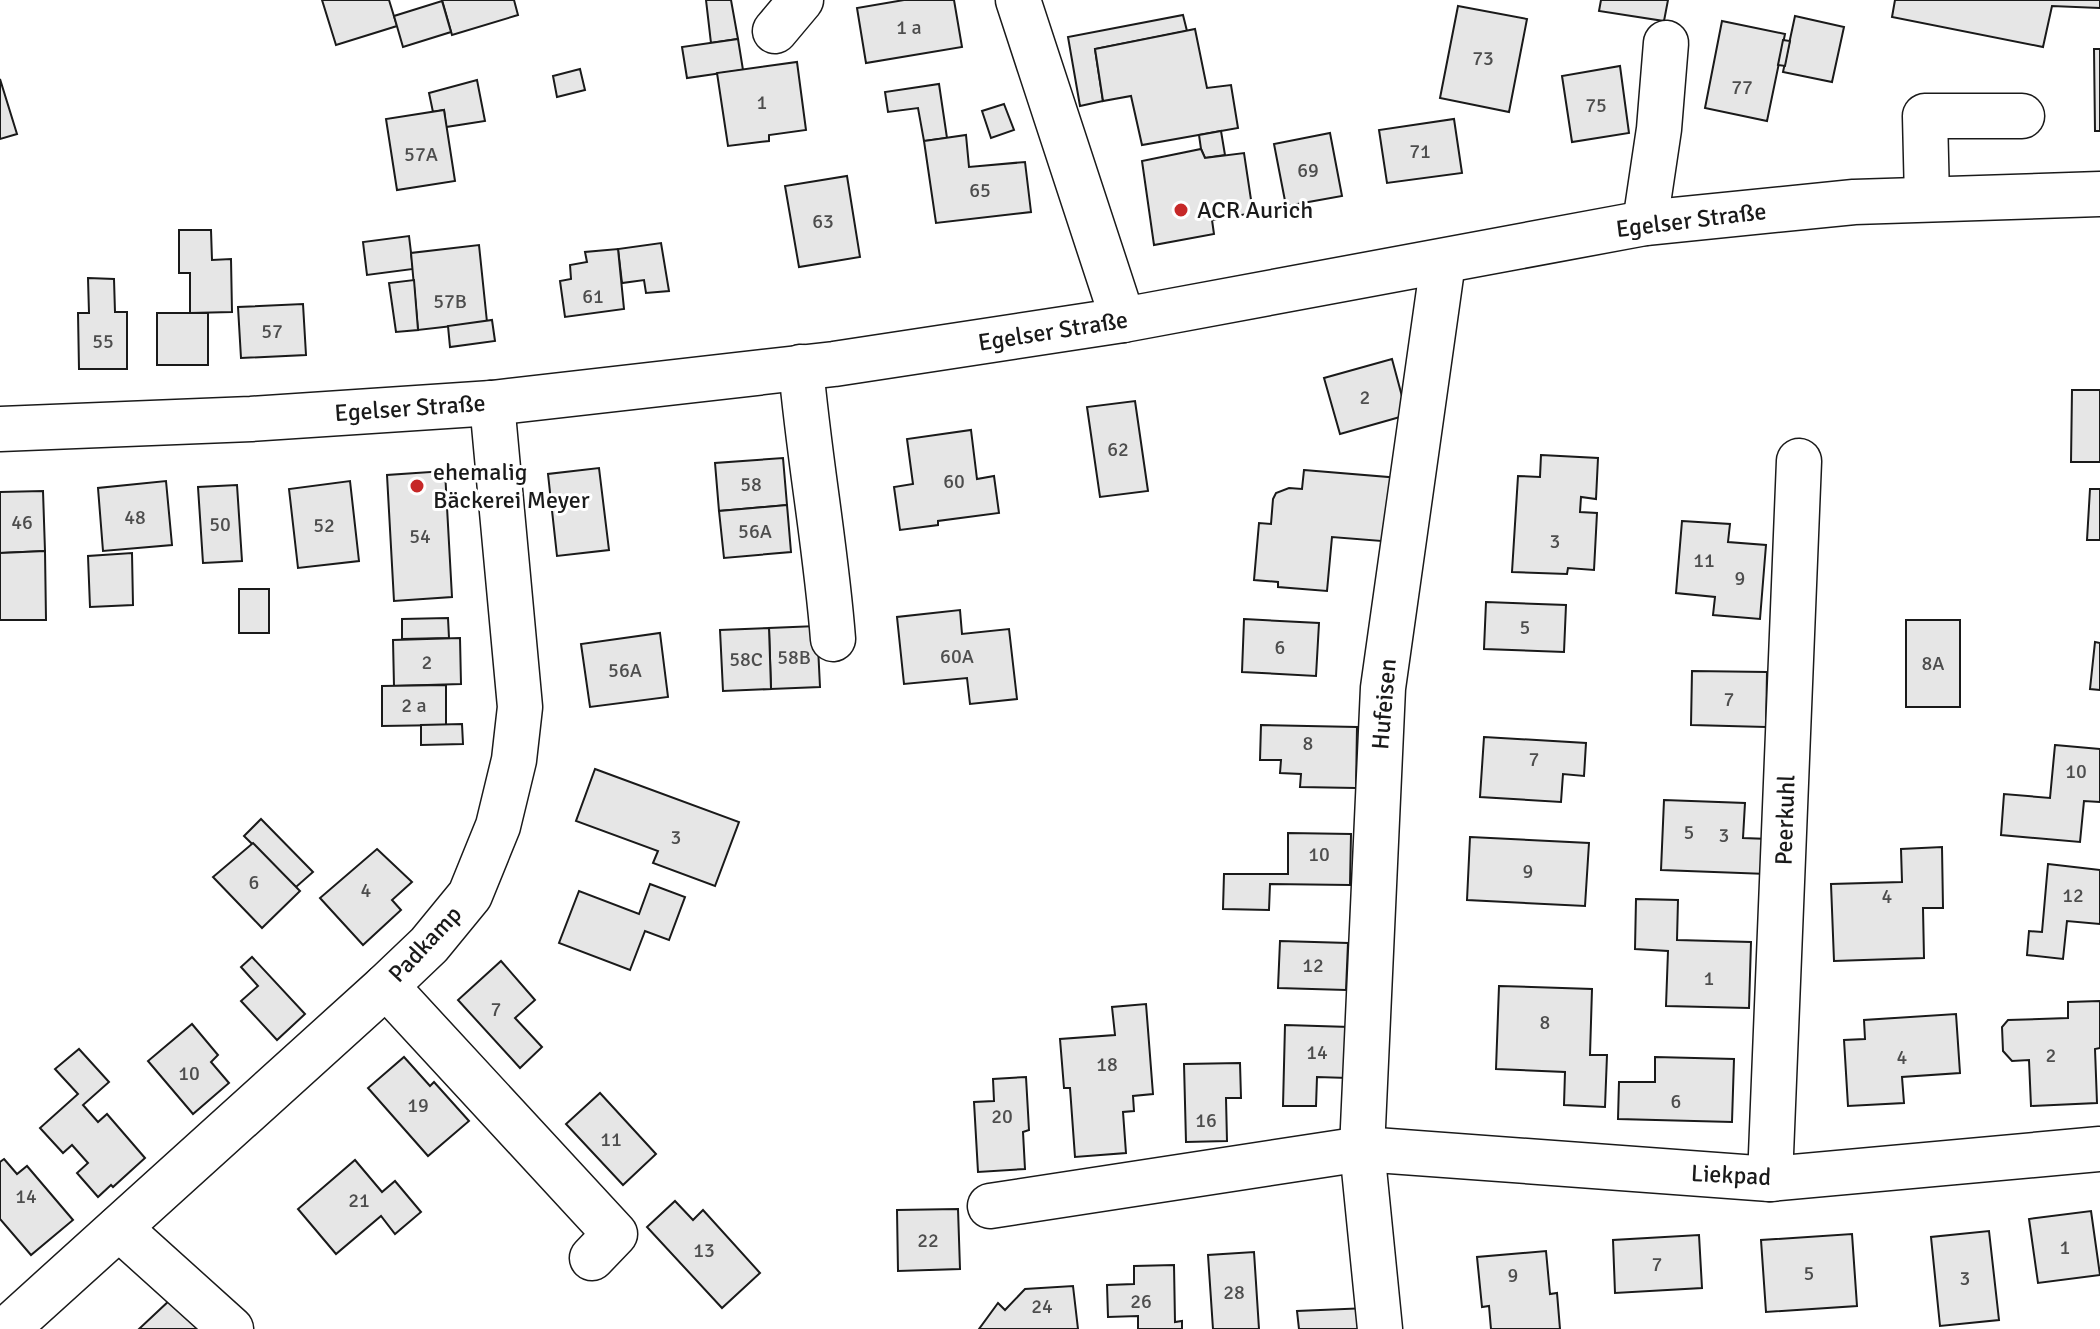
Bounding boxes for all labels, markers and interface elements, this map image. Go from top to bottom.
house number: 1 a [896,15,922,40]
house number: 73 [1472,46,1494,71]
house number: 77 [1731,75,1753,100]
house number: 1 [757,90,767,115]
house number: 75 [1585,93,1607,118]
house number: 71 [1409,139,1431,164]
house number: 57A [404,142,438,167]
house number: 69 [1297,158,1319,183]
house number: 65 [969,178,991,203]
place label: ACR Aurich [1197,195,1313,225]
street label: Egelser Straße [1614,196,1768,244]
marker: ACR Aurich [1172,201,1190,219]
house number: 63 [812,209,834,234]
house number: 61 [582,284,604,309]
house number: 57B [433,289,467,314]
street label: Egelser Straße [976,304,1130,358]
house number: 57 [261,319,283,344]
house number: 55 [92,329,114,354]
house number: 2 [1360,385,1370,410]
street label: Egelser Straße [333,388,487,428]
house number: 62 [1107,437,1129,462]
place label: ehemalig Bäckerei Meyer [433,457,590,515]
house number: 60 [943,469,965,494]
house number: 58 [740,472,762,497]
marker: ehemalig Bäckerei Meyer [408,477,426,495]
house number: 48 [124,505,146,530]
house number: 46 [11,510,33,535]
house number: 50 [209,512,231,537]
house number: 52 [313,513,335,538]
house number: 56A [738,519,772,544]
house number: 54 [409,524,431,549]
house number: 3 [1550,529,1560,554]
house number: 11 [1693,548,1715,573]
house number: 9 [1735,566,1745,591]
house number: 5 [1520,615,1530,640]
house number: 6 [1275,635,1285,660]
house number: 60A [940,644,974,669]
house number: 58B [777,645,811,670]
house number: 58C [729,647,763,672]
house number: 2 [422,650,432,675]
house number: 8A [1921,651,1945,676]
street label: Hufeisen [1365,657,1403,751]
house number: 56A [608,658,642,683]
house number: 7 [1724,687,1734,712]
house number: 2 a [401,693,427,718]
house number: 8 [1303,731,1313,756]
house number: 7 [1529,747,1539,772]
house number: 10 [2065,759,2087,784]
street label: Peerkuhl [1768,774,1802,866]
house number: 5 [1684,820,1694,845]
house number: 3 [1719,823,1729,848]
house number: 3 [671,825,681,850]
house number: 10 [1308,842,1330,867]
house number: 9 [1523,859,1533,884]
house number: 6 [249,870,259,895]
house number: 4 [361,878,372,903]
house number: 12 [2062,883,2084,908]
house number: 4 [1882,884,1893,909]
street label: Padkamp [382,899,468,989]
house number: 12 [1302,953,1324,978]
house number: 1 [1704,966,1714,991]
house number: 7 [491,997,501,1022]
house number: 8 [1540,1010,1550,1035]
house number: 14 [1306,1040,1328,1065]
house number: 2 [2046,1043,2056,1068]
house number: 4 [1897,1045,1908,1070]
house number: 18 [1096,1052,1118,1077]
house number: 10 [178,1061,200,1086]
house number: 6 [1671,1089,1681,1114]
house number: 19 [407,1093,429,1118]
house number: 20 [991,1104,1013,1129]
house number: 16 [1195,1108,1217,1133]
house number: 11 [600,1127,622,1152]
street label: Liekpad [1690,1158,1772,1192]
house number: 14 [15,1184,37,1209]
house number: 21 [348,1188,370,1213]
house number: 22 [917,1228,939,1253]
house number: 1 [2060,1235,2070,1260]
house number: 13 [693,1238,715,1263]
house number: 7 [1652,1252,1662,1277]
house number: 5 [1804,1261,1814,1286]
house number: 9 [1508,1263,1518,1288]
house number: 3 [1960,1266,1970,1291]
house number: 28 [1223,1280,1245,1305]
house number: 26 [1130,1289,1152,1314]
house number: 24 [1031,1294,1053,1319]

